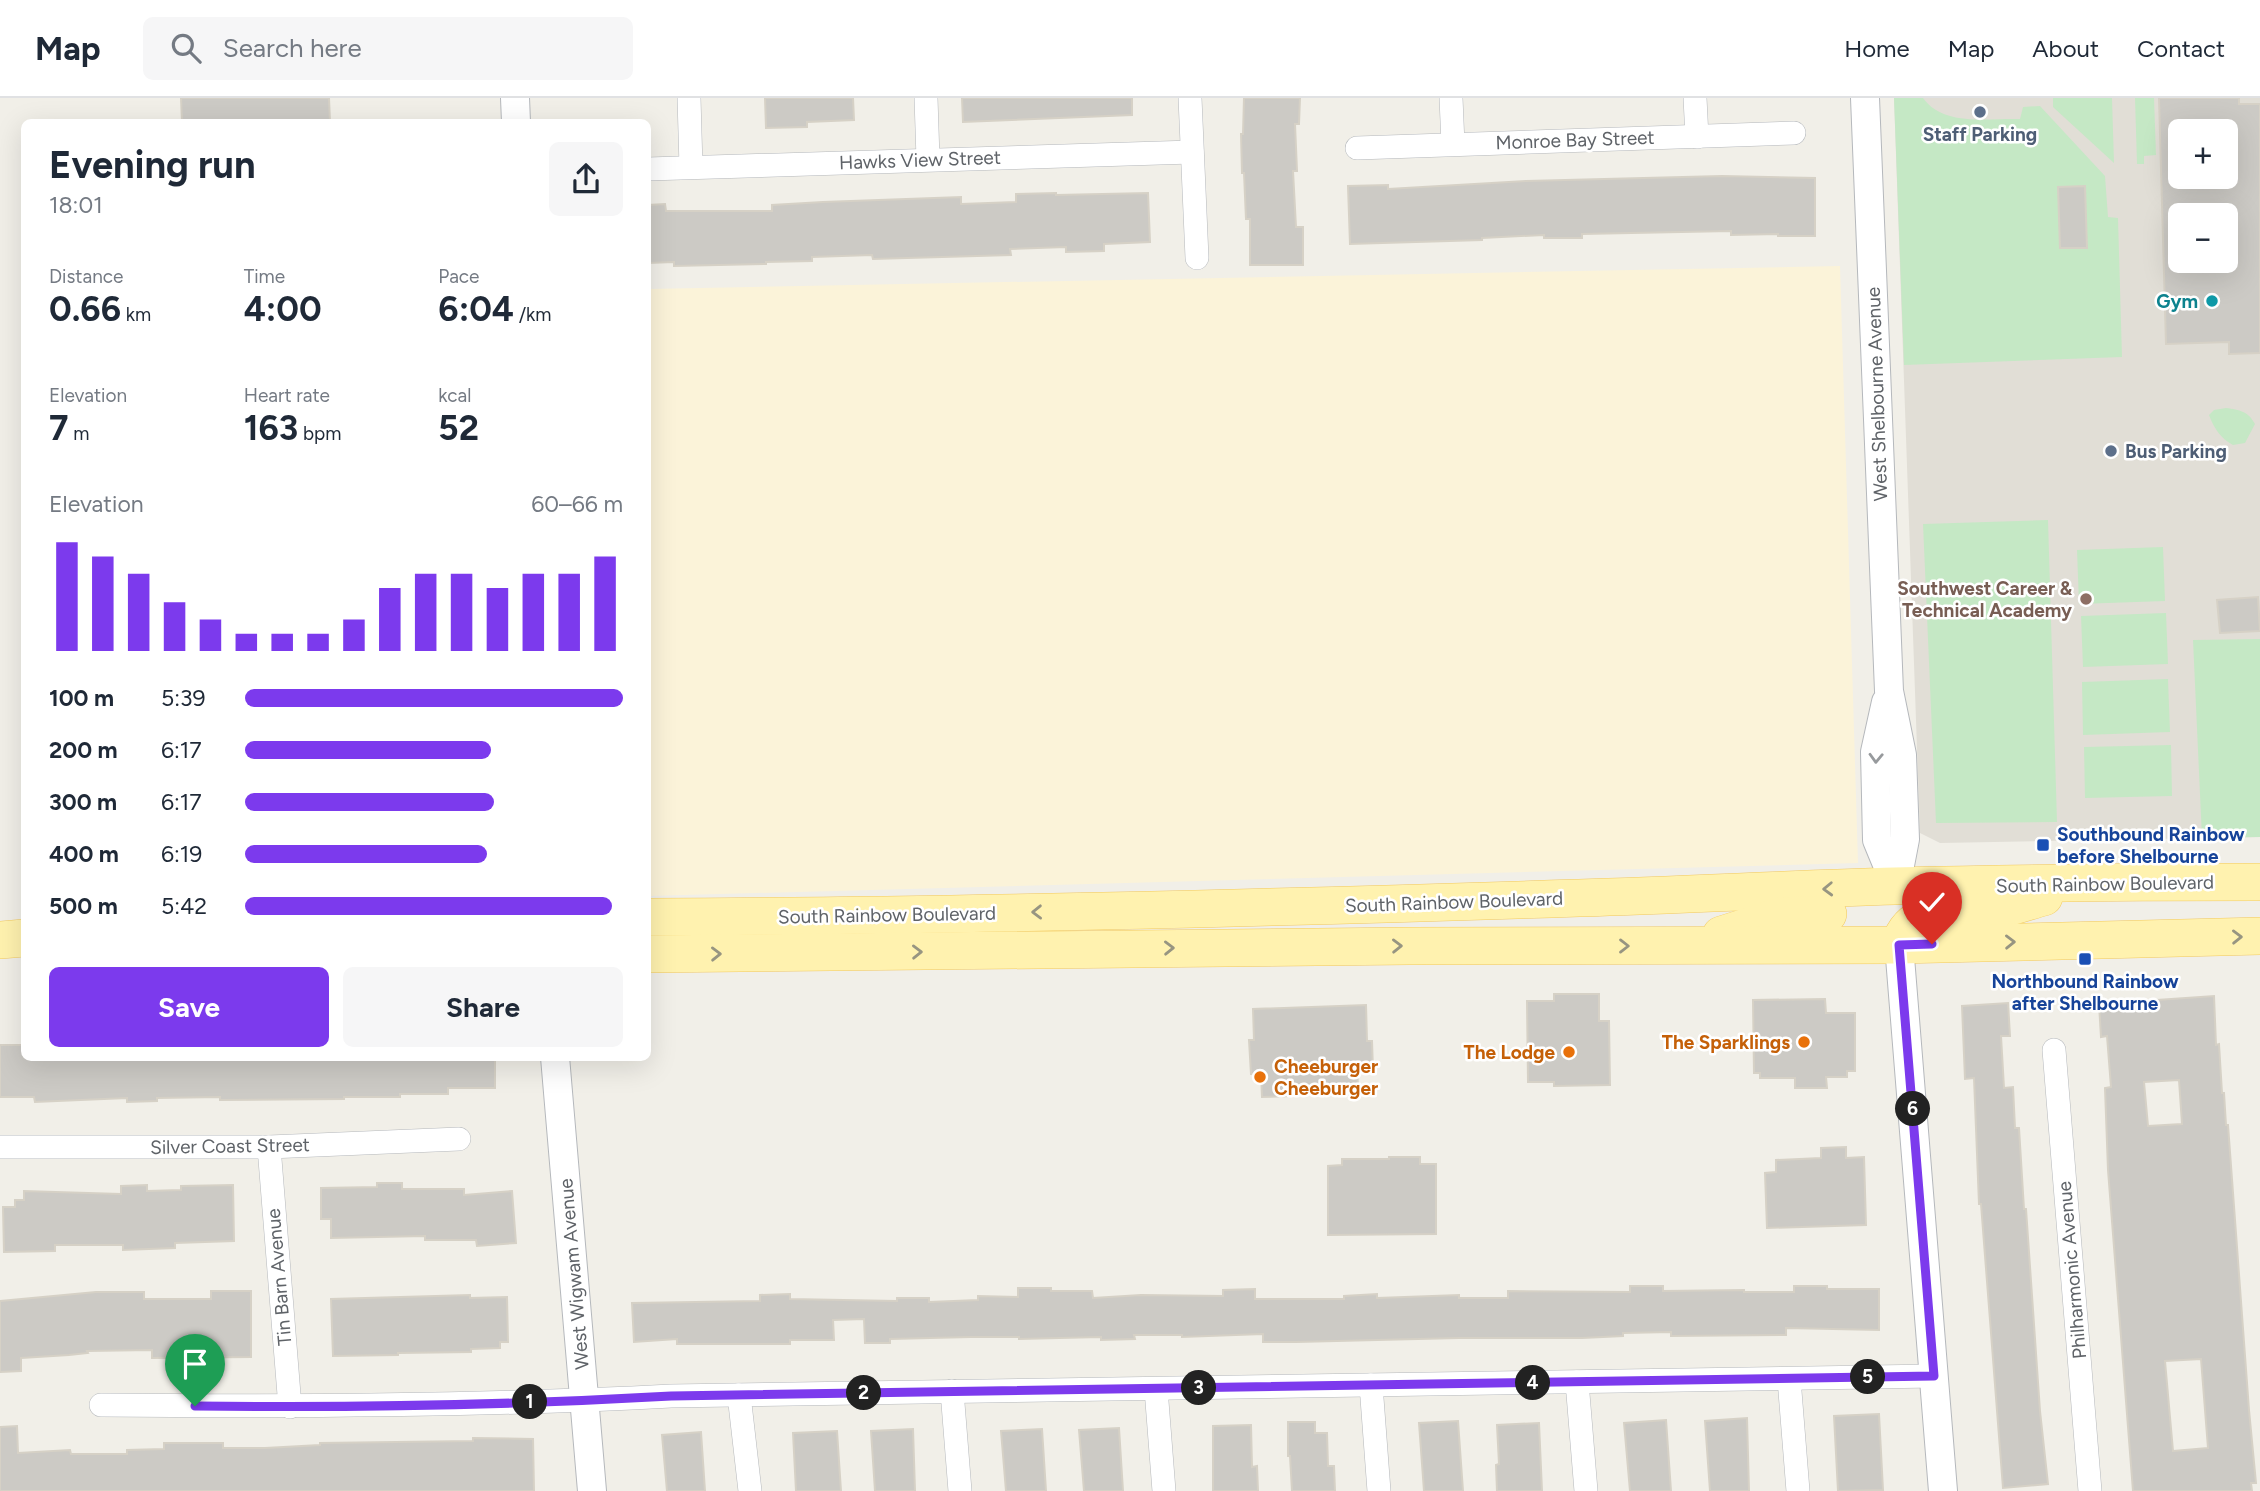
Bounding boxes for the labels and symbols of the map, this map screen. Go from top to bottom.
marker: Staff Parking [1972,104,1988,120]
place label: Staff Parking [1923,123,2037,146]
street label: Monroe Bay Street [1495,126,1655,154]
street label: Hawks View Street [839,146,1001,174]
street label: West Shelbourne Avenue [1862,286,1892,502]
place label: Gym [2156,290,2198,313]
marker: Gym [2204,293,2220,309]
place label: Bus Parking [2125,440,2227,463]
marker: Bus Parking [2103,443,2119,459]
place label: Southwest Career & Technical Academy [1897,577,2073,622]
marker: Southwest Career & Technical Academy [2078,591,2094,607]
one-way arrow [1869,752,1884,763]
place label: Southbound Rainbow before Shelbourne [2057,823,2245,868]
marker: Southbound Rainbow before Shelbourne [2035,837,2051,853]
street label: South Rainbow Boulevard [1996,871,2214,897]
pin [1902,872,1962,944]
one-way arrow [1822,881,1833,896]
street label: South Rainbow Boulevard [1345,887,1563,917]
street label: South Rainbow Boulevard [778,902,996,928]
one-way arrow [1032,904,1042,920]
one-way arrow [2232,929,2243,944]
one-way arrow [2005,935,2016,950]
one-way arrow [1392,938,1402,954]
one-way arrow [1619,938,1630,954]
one-way arrow [1164,941,1175,956]
one-way arrow [912,944,923,959]
one-way arrow [711,946,721,962]
marker: Northbound Rainbow after Shelbourne [2077,951,2093,967]
place label: Northbound Rainbow after Shelbourne [1991,970,2179,1015]
place label: The Sparklings [1662,1031,1790,1054]
marker: The Sparklings [1796,1034,1812,1050]
place label: The Lodge [1464,1041,1555,1064]
marker: The Lodge [1561,1044,1577,1060]
place label: Cheeburger Cheeburger [1274,1055,1378,1100]
marker: Cheeburger Cheeburger [1252,1069,1268,1085]
pin: 6 [1896,1091,1930,1126]
street label: Silver Coast Street [150,1133,310,1159]
street label: West Wigwam Avenue [554,1177,594,1371]
street label: Philharmonic Avenue [2053,1180,2091,1360]
street label: Tin Barn Avenue [262,1208,296,1346]
pin [165,1334,225,1406]
pin: 5 [1850,1360,1885,1394]
pin: 4 [1516,1366,1550,1400]
pin: 3 [1182,1370,1216,1406]
pin: 2 [846,1376,882,1410]
pin: 1 [512,1384,548,1420]

